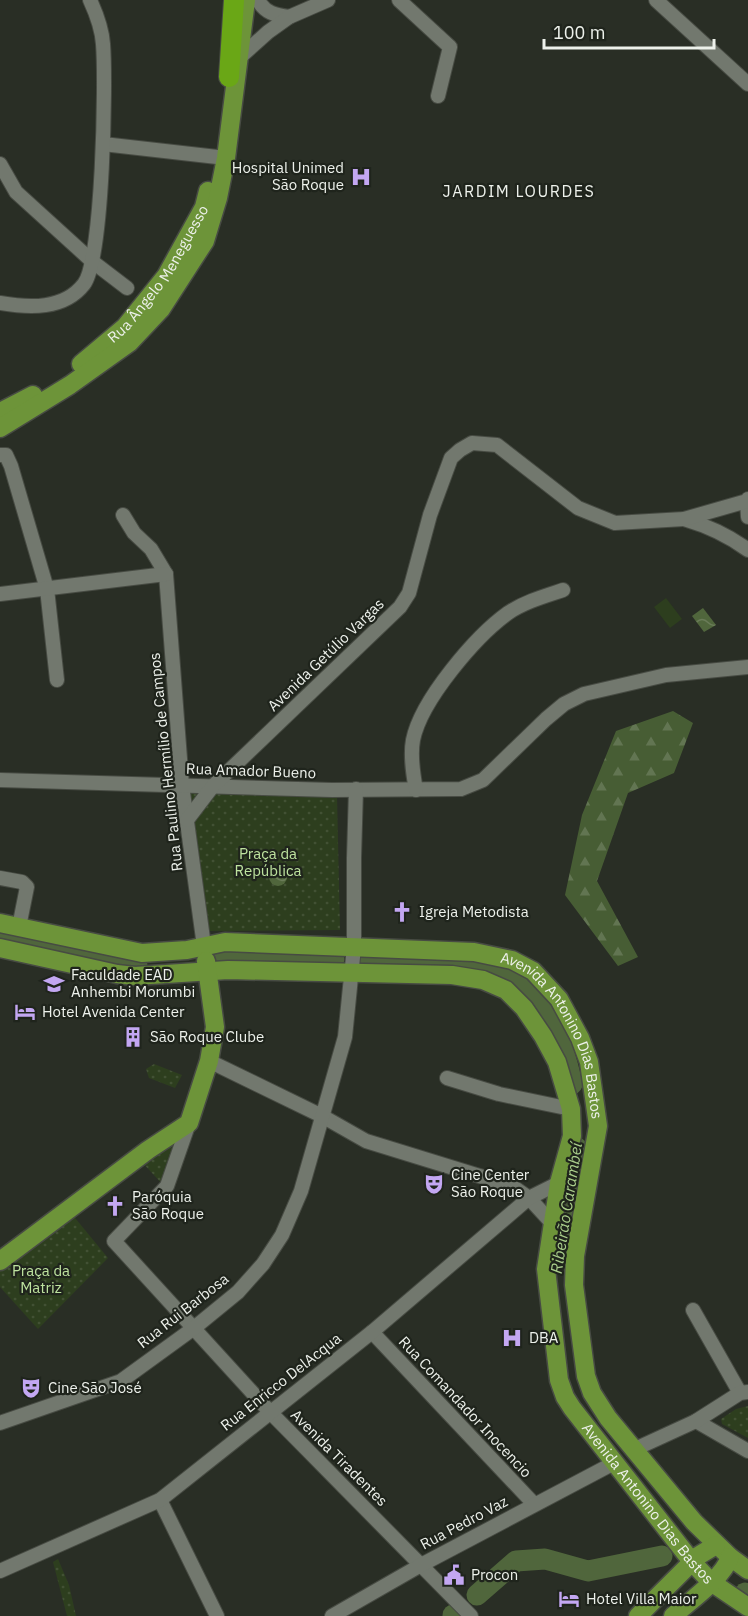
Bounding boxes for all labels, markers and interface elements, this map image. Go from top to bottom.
scale bar [544,12,714,50]
text: 100 m [553,21,605,44]
place label: Hospital Unimed São Roque [232,158,344,194]
hospital icon: Hospital Unimed São Roque [349,165,373,189]
district label: JARDIM LOURDES [443,181,595,201]
street label: Rua Ângelo Meneguesso [103,202,212,347]
street label: Avenida Getúlio Vargas [263,594,388,715]
street label: Rua Paulino Hermílio de Campos [145,652,186,872]
street label: Rua Amador Bueno [186,759,316,782]
park label: Praça da República [235,844,301,880]
church icon: Igreja Metodista [390,900,414,924]
place label: Igreja Metodista [419,902,529,921]
street label: Avenida Antonino Dias Bastos [499,948,607,1120]
place label: Faculdade EAD Anhembi Morumbi [71,965,195,1001]
school or university icon: Faculdade EAD Anhembi Morumbi [42,972,66,996]
hotel icon: Hotel Avenida Center [13,1000,37,1024]
place label: Hotel Avenida Center [42,1002,185,1021]
building icon: São Roque Clube [121,1025,145,1049]
place label: São Roque Clube [150,1027,264,1046]
water label: Ribeirão Carambeí [546,1139,586,1275]
place label: Cine Center São Roque [451,1165,530,1201]
theatre icon: Cine Center São Roque [422,1172,446,1196]
place label: Paróquia São Roque [132,1187,204,1223]
church icon: Paróquia São Roque [103,1194,127,1218]
park label: Praça da Matriz [12,1261,70,1297]
street label: Rua Rui Barbosa [133,1269,232,1352]
hospital icon: DBA [500,1326,524,1350]
place label: DBA [529,1328,559,1347]
street label: Rua Enricco DelAcqua [217,1329,345,1435]
street label: Rua Comandador Inocencio [395,1332,536,1481]
theatre icon: Cine São José [19,1376,43,1400]
place label: Cine São José [48,1378,142,1397]
street label: Avenida Tiradentes [287,1405,392,1510]
street label: Avenida Antonino Dias Bastos [578,1419,718,1588]
street label: Rua Pedro Vaz [417,1492,511,1554]
public building icon: Procon [442,1563,466,1587]
place label: Procon [471,1565,518,1584]
hotel icon: Hotel Villa Maior [557,1587,581,1611]
place label: Hotel Villa Maior [586,1589,697,1608]

